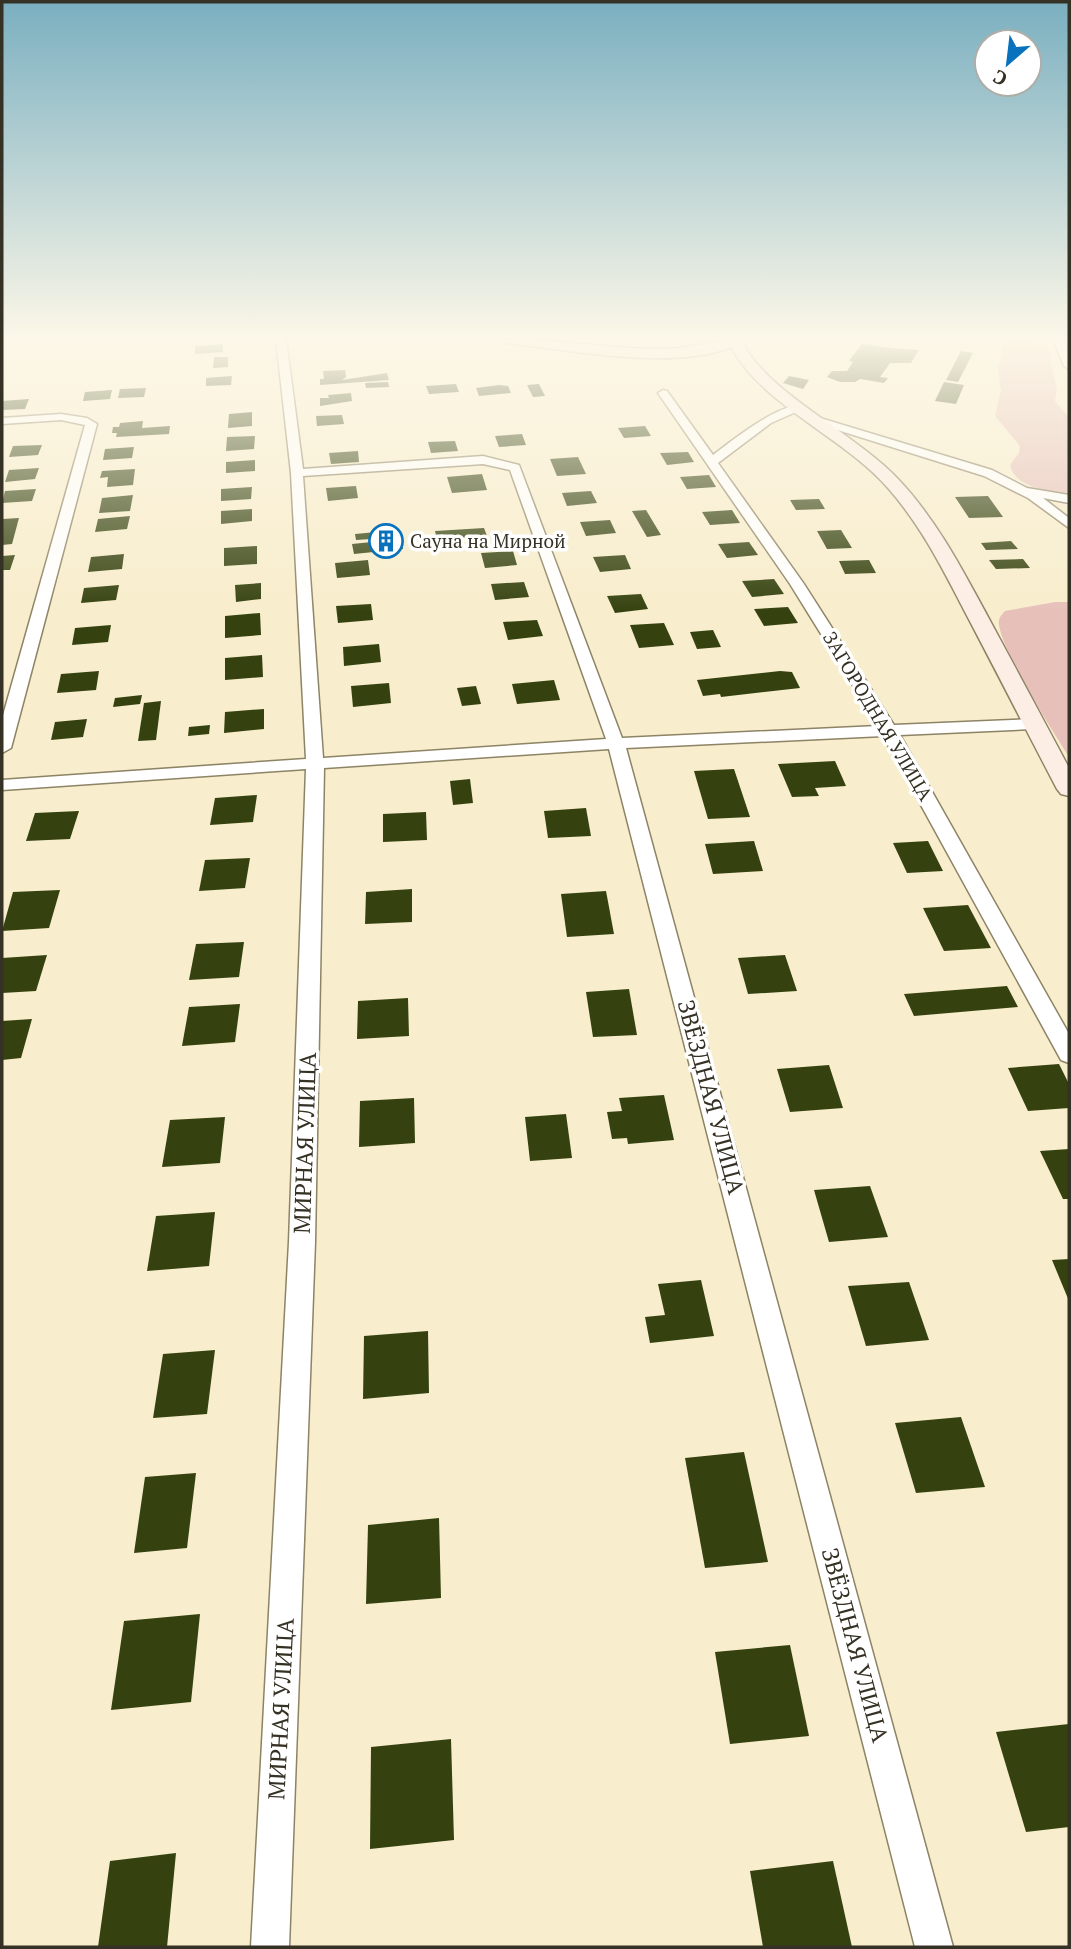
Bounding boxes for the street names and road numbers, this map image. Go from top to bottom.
street label: ЗАГОРОДНАЯ УЛИЦА [818,627,939,805]
street label: ЗВЁЗДНАЯ УЛИЦА [671,996,752,1198]
street label: МИРНАЯ УЛИЦА [286,1051,323,1234]
street label: ЗВЁЗДНАЯ УЛИЦА [815,1544,896,1746]
street label: МИРНАЯ УЛИЦА [260,1617,301,1801]

